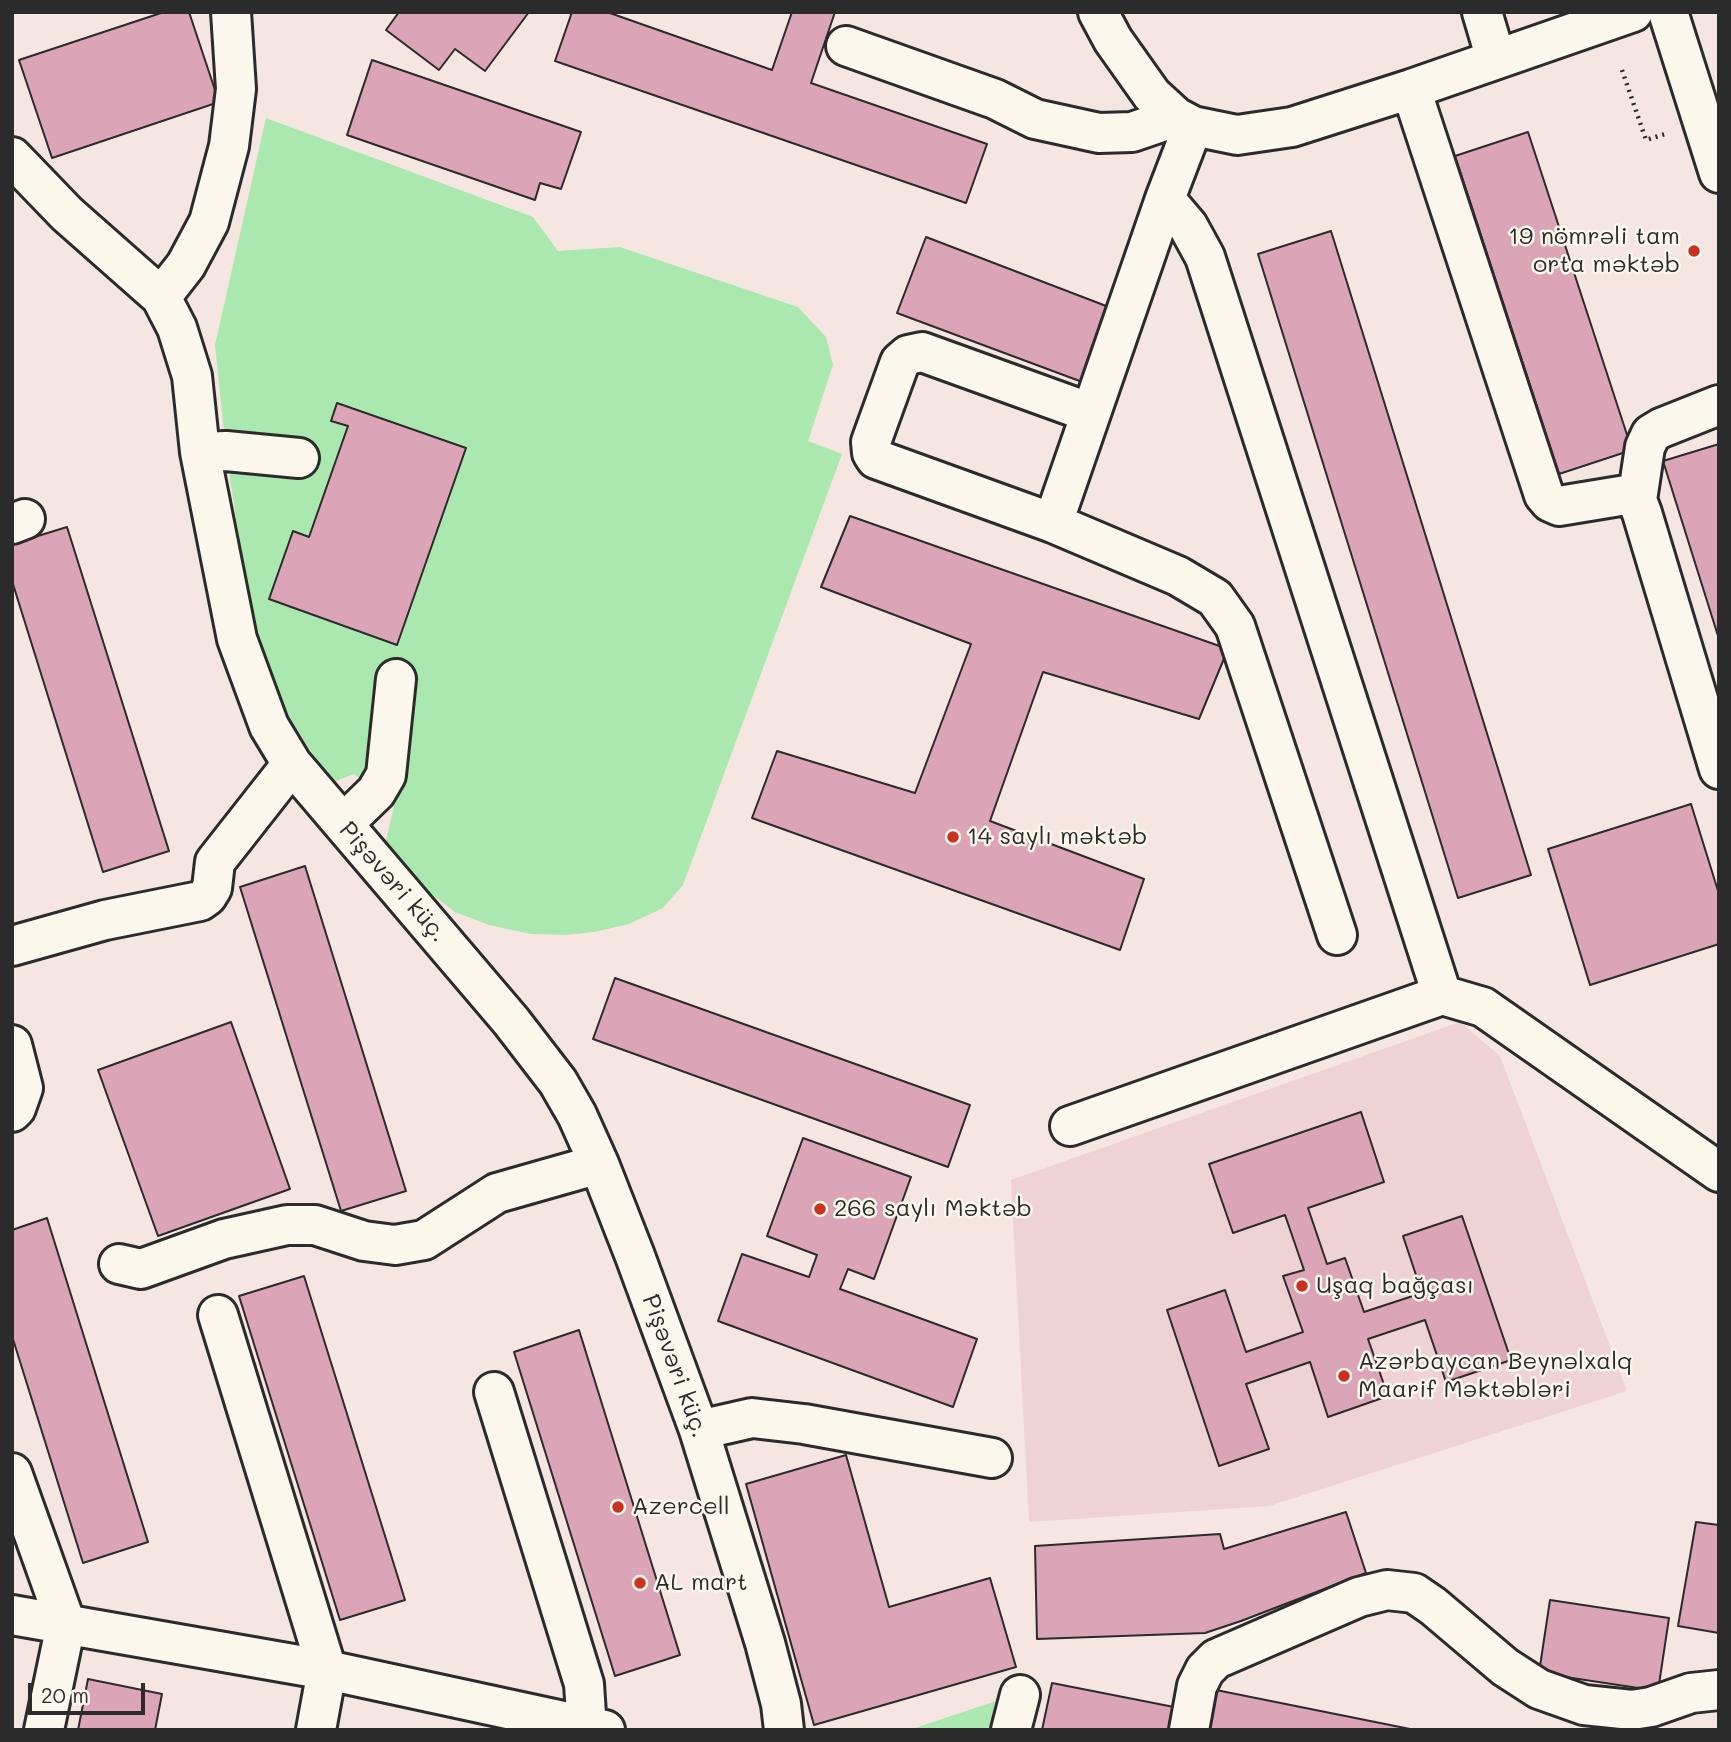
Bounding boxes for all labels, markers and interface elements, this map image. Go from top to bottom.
place label: 19 nömrəli tam orta məktəb [1508,223,1680,279]
marker: 19 nömrəli tam orta məktəb [1686,243,1702,259]
street label: Pişəvəri küç. [333,816,453,948]
place label: 14 saylı məktəb [967,823,1147,851]
marker: 14 saylı məktəb [945,829,961,845]
place label: 266 saylı Məktəb [834,1195,1032,1223]
marker: 266 saylı Məktəb [812,1201,828,1217]
place label: Uşaq bağçası [1316,1272,1474,1300]
marker: Uşaq bağçası [1294,1278,1310,1294]
street label: Pişəvəri küç. [636,1290,714,1442]
place label: Azərbaycan Beynəlxalq Maarif Məktəbləri [1358,1348,1633,1404]
marker: Azərbaycan Beynəlxalq Maarif Məktəbləri [1336,1368,1352,1384]
place label: Azercell [632,1493,730,1521]
marker: Azercell [610,1499,626,1515]
place label: AL mart [654,1569,748,1597]
marker: AL mart [632,1575,648,1591]
scale bar [32,1668,149,1712]
text: 20 m [41,1681,89,1708]

